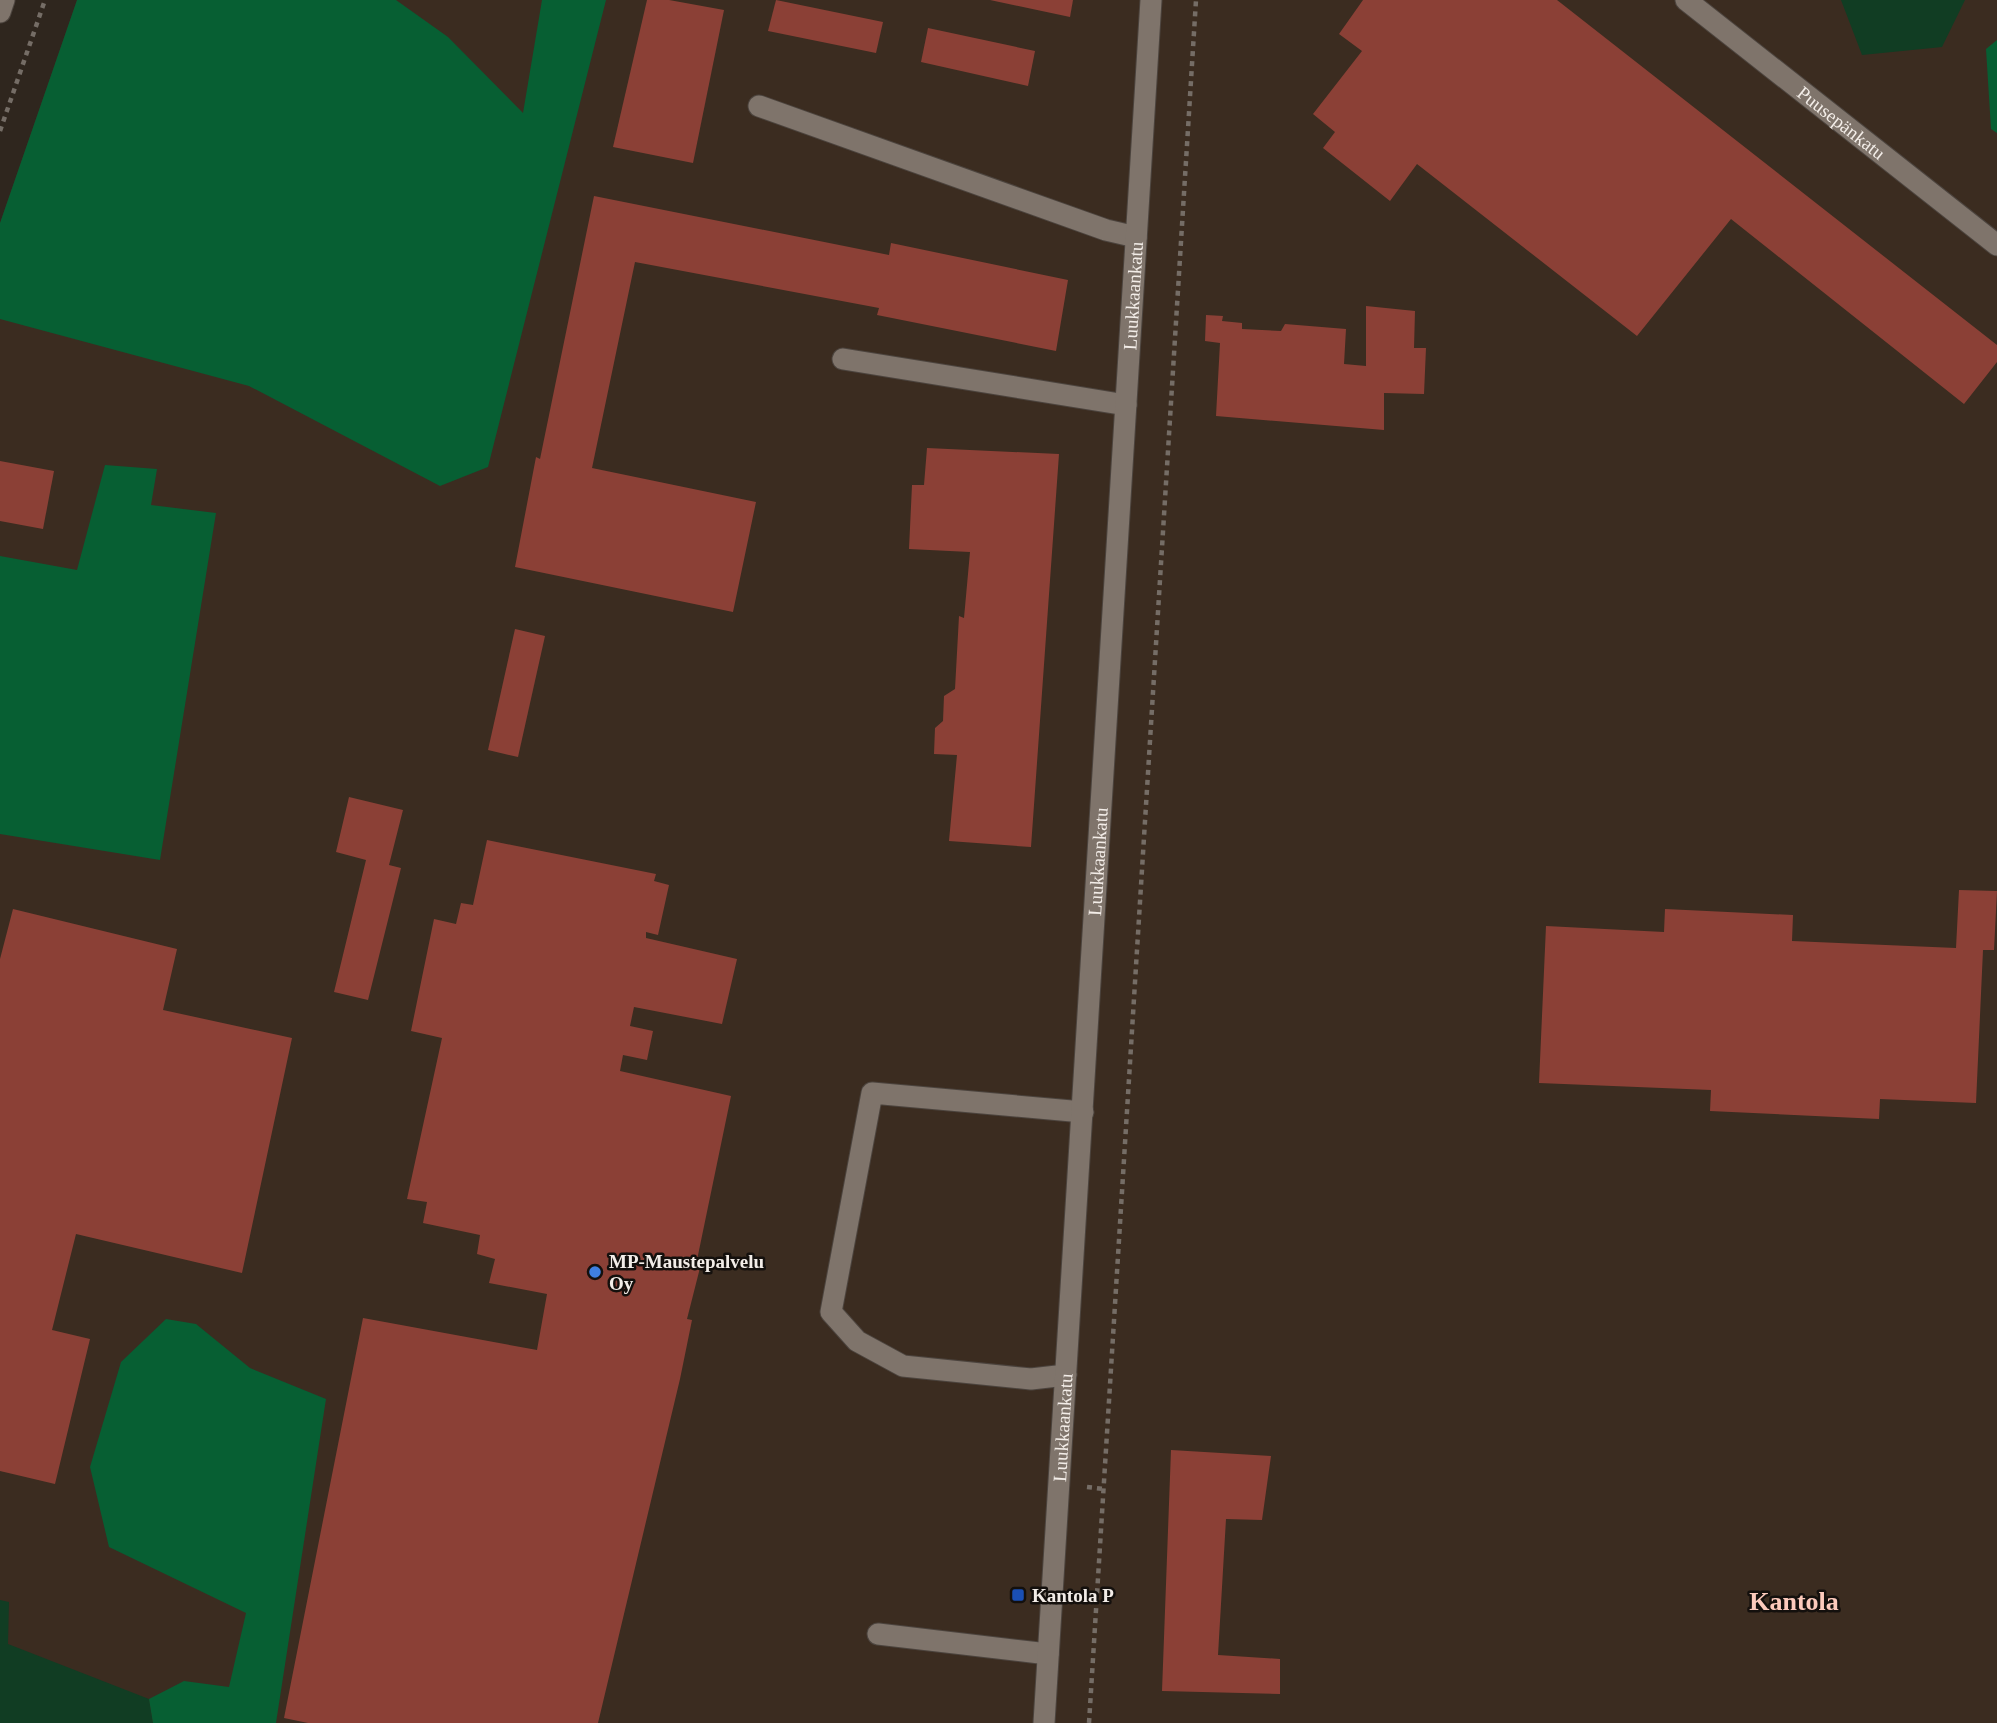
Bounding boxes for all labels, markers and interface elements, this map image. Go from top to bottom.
street label: Puusepänkatu [1794,82,1890,164]
street label: Luukkaankatu [1119,240,1147,351]
street label: Luukkaankatu [1084,806,1111,917]
place label: MP-Maustepalvelu Oy [609,1251,765,1294]
marker: MP-Maustepalvelu Oy [587,1264,603,1280]
street label: Luukkaankatu [1048,1372,1076,1482]
place label: Kantola P [1032,1585,1114,1606]
marker: Kantola P [1010,1587,1026,1603]
district label: Kantola [1749,1587,1839,1616]

